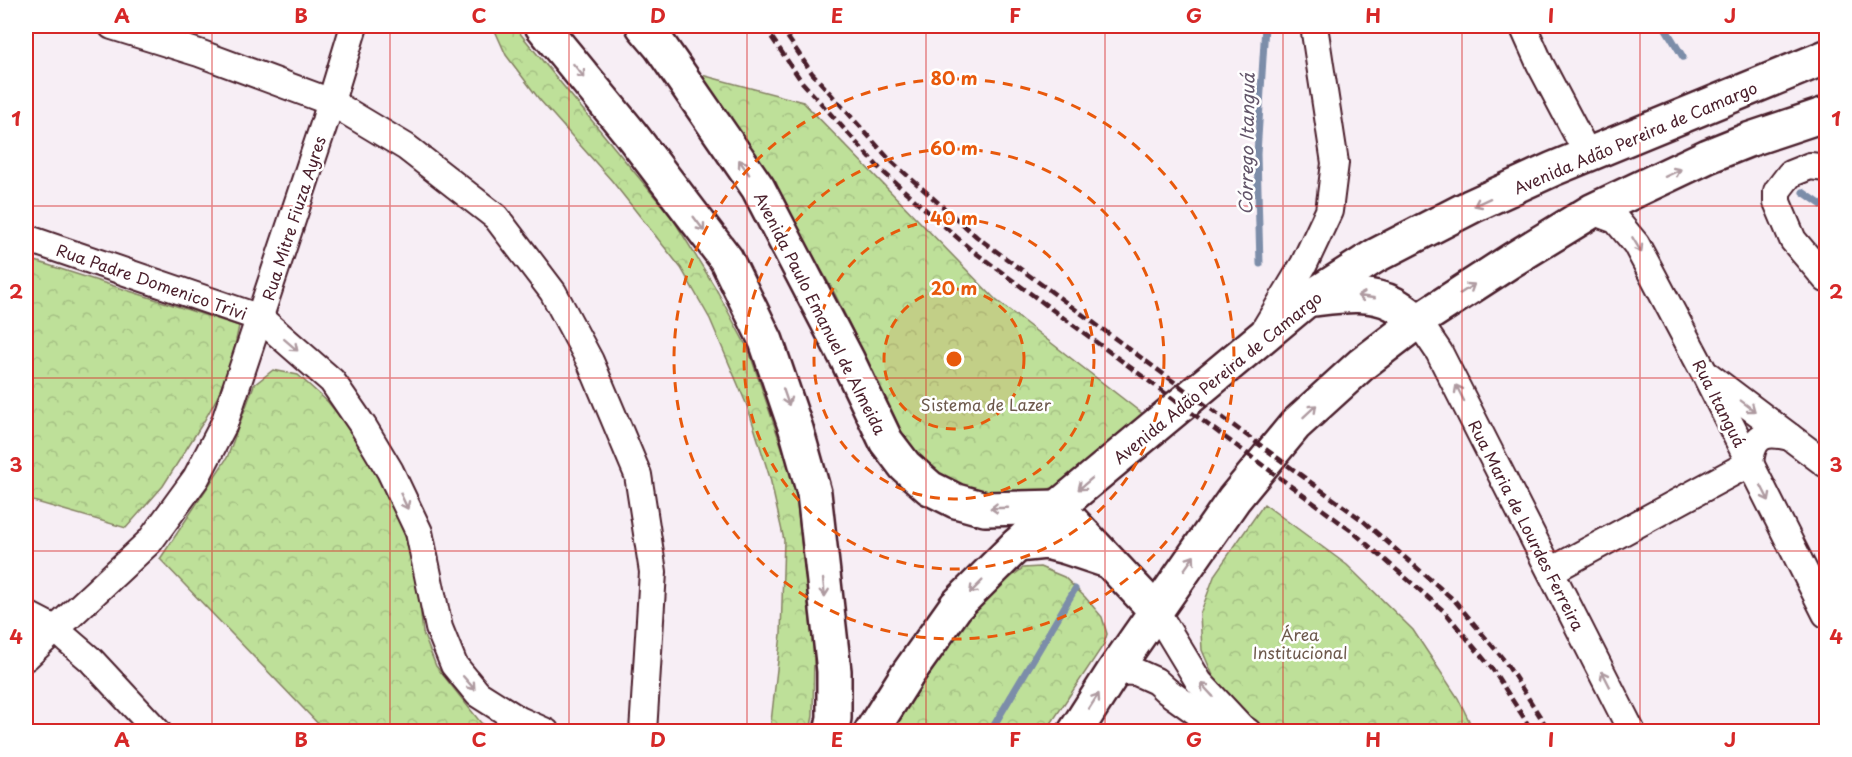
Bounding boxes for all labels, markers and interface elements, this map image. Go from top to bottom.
text: A [114,0,130,30]
text: B [294,0,308,30]
text: C [471,0,487,30]
text: D [650,0,666,30]
text: E [831,0,843,30]
text: F [1009,0,1021,30]
text: G [1186,0,1202,30]
text: H [1365,0,1381,30]
text: I [1548,0,1554,30]
text: J [1724,0,1736,30]
one-way arrow [572,63,585,79]
text: 80 m [930,64,978,91]
water label: Córrego Itanguá [1231,72,1261,215]
street label: Avenida Adão Pereira de Camargo [1510,75,1760,199]
text: 1 [11,103,21,133]
text: 1 [1831,103,1841,133]
street label: Rua Mitre Fiuza Ayres [255,133,331,303]
text: 60 m [930,134,978,161]
one-way arrow [738,160,750,176]
one-way arrow [1664,166,1682,178]
street label: Avenida Paulo Emanuel de Almeida [749,188,893,438]
one-way arrow [1474,196,1492,208]
text: 40 m [930,204,978,231]
one-way arrow [693,216,706,232]
one-way arrow [1631,236,1643,253]
street label: Rua Padre Domenico Trivi [53,237,251,325]
text: 20 m [931,274,977,301]
text: 2 [9,276,23,306]
text: 2 [1829,276,1843,306]
one-way arrow [1458,283,1475,295]
street label: Avenida Adão Pereira de Camargo [1107,285,1327,469]
one-way arrow [1356,292,1376,303]
one-way arrow [284,338,299,352]
centre of rings [944,349,964,369]
street label: Rua Itanguá [1688,355,1752,451]
one-way arrow [1454,385,1465,403]
one-way arrow [781,388,792,406]
park label: Sistema de Lazer [921,392,1052,416]
one-way arrow [1739,399,1755,412]
one-way arrow [1303,404,1318,418]
street label: Rua Maria de Lourdes Ferreira [1463,415,1591,635]
text: 3 [9,449,23,479]
text: 3 [1829,449,1843,479]
one-way arrow [1078,477,1093,491]
one-way arrow [1760,483,1772,501]
one-way arrow [399,492,411,510]
one-way arrow [990,503,1010,514]
one-way arrow [1183,556,1195,572]
one-way arrow [819,577,830,597]
one-way arrow [969,579,983,594]
text: 4 [9,621,23,651]
text: 4 [1829,621,1843,651]
park label: Área Institucional [1253,622,1347,664]
one-way arrow [1599,671,1611,689]
one-way arrow [462,675,476,690]
one-way arrow [1199,683,1214,698]
one-way arrow [1088,694,1100,710]
text: A [114,724,130,754]
text: B [294,724,308,754]
text: C [471,724,487,754]
text: D [650,724,666,754]
text: E [831,724,843,754]
text: F [1009,724,1021,754]
text: G [1186,724,1202,754]
text: H [1365,724,1381,754]
text: I [1548,724,1554,754]
text: J [1724,724,1736,754]

